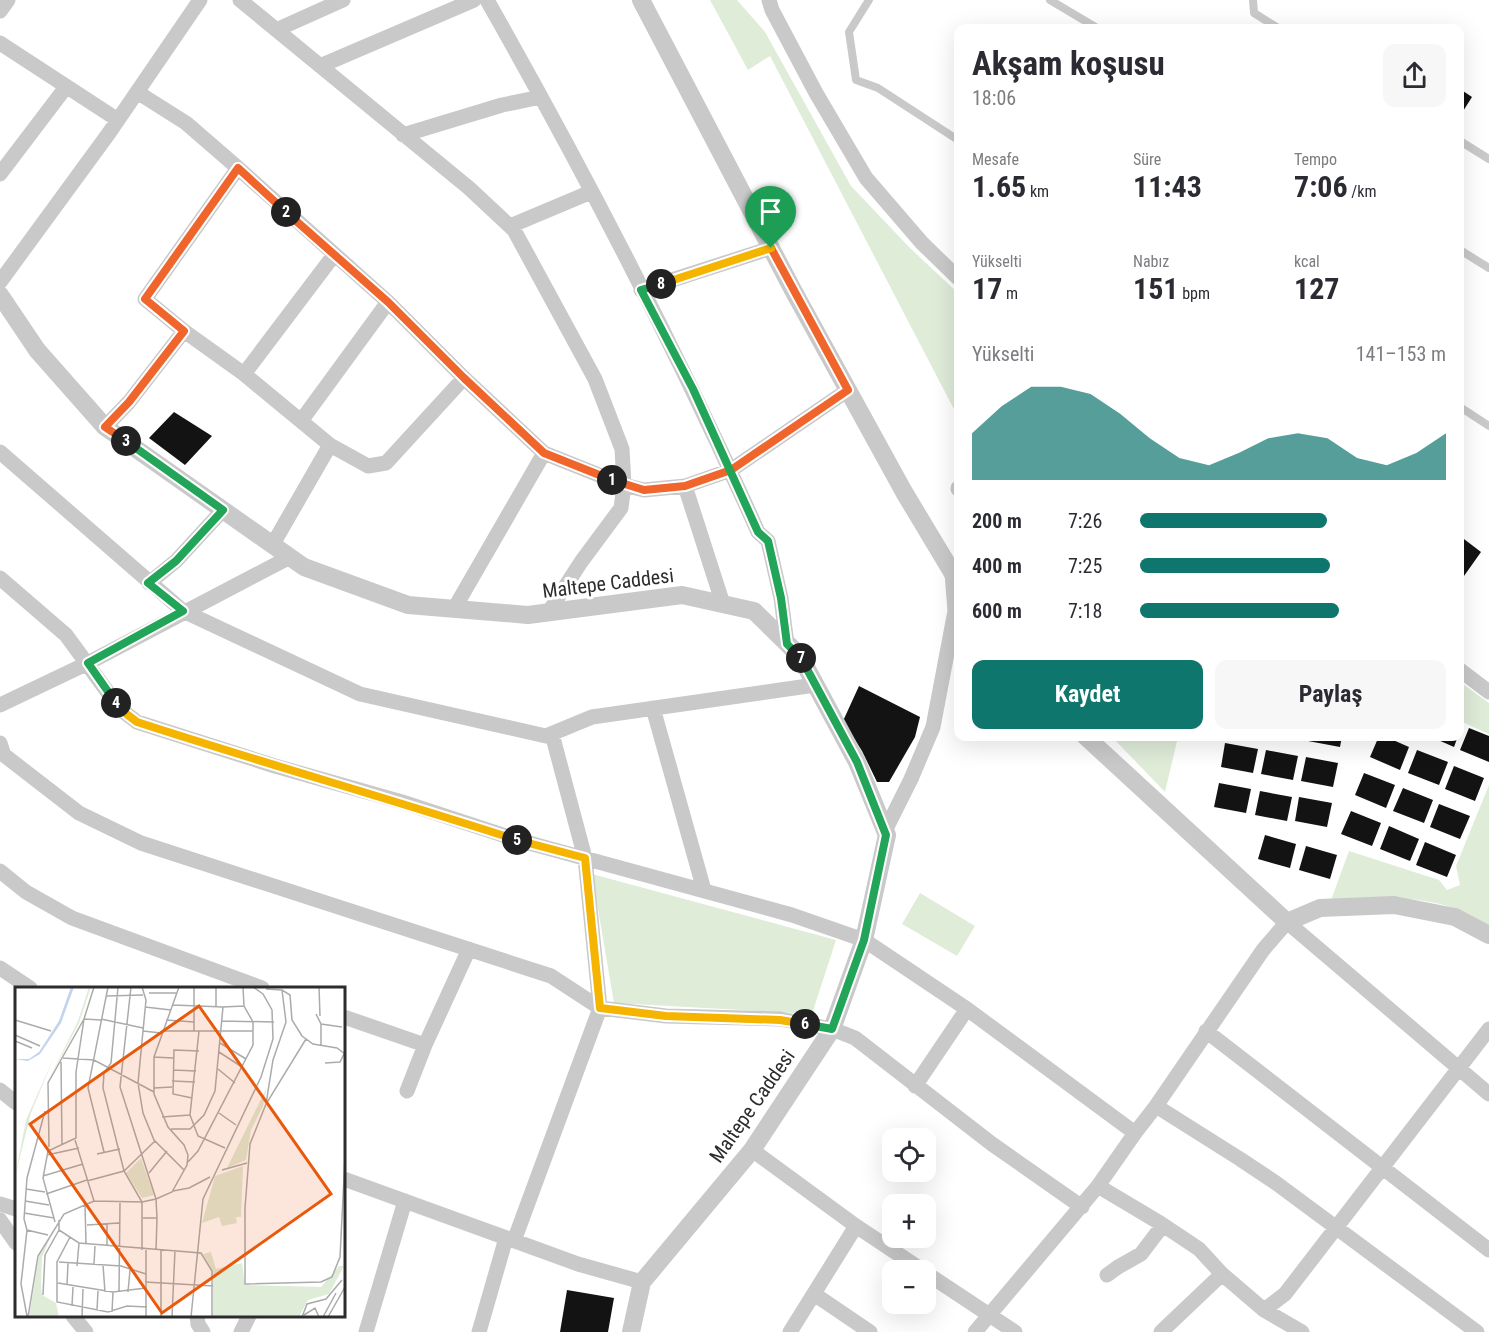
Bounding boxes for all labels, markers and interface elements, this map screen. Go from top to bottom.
text: Akşam koşusu [972,44,1165,83]
button: share [1383,44,1446,107]
text: 18:06 [972,86,1016,110]
text: Mesafe [972,150,1019,169]
text: Süre [1133,150,1161,169]
text: Tempo [1294,150,1337,169]
text: 1.65 [972,169,1026,204]
text: 11:43 [1133,169,1202,204]
text: 7:06 [1294,169,1348,204]
text: km [1026,182,1049,201]
text: /km [1348,182,1377,201]
pin [745,186,796,248]
icon: arrive [754,195,787,228]
pin: 2 [271,197,301,227]
text: 2 [282,202,290,221]
text: Yükselti [972,252,1022,271]
text: Nabız [1133,252,1169,271]
text: kcal [1294,252,1320,271]
pin: 8 [646,269,676,299]
text: 17 [972,271,1002,306]
text: 151 [1133,271,1178,306]
text: 127 [1294,271,1339,306]
text: 8 [657,274,665,293]
text: m [1002,284,1018,303]
text: bpm [1178,284,1210,303]
text: Yükselti [972,342,1034,366]
text: 141–153 m [1356,342,1446,366]
pin: 3 [111,426,141,456]
text: 3 [122,431,130,450]
pin: 1 [597,465,627,495]
text: 1 [608,470,616,489]
text: 200 m [972,509,1022,533]
text: 7:26 [1068,509,1102,533]
text: 400 m [972,554,1022,578]
text: 7:25 [1068,554,1102,578]
street label: Maltepe Caddesi [541,563,675,603]
text: 600 m [972,599,1022,623]
text: 7:18 [1068,599,1102,623]
pin: 7 [786,643,816,673]
text: 7 [797,648,805,667]
button: Kaydet [972,660,1203,729]
button: Paylaş [1215,660,1446,729]
pin: 4 [101,688,131,718]
text: 4 [112,693,120,712]
pin: 5 [502,825,532,855]
text: 5 [513,830,521,849]
inset map [15,987,345,1317]
pin: 6 [790,1009,820,1039]
text: 6 [801,1014,809,1033]
street label: Maltepe Caddesi [704,1045,800,1167]
map controls [882,1128,936,1314]
button: locate [882,1128,936,1182]
button: + [882,1194,936,1248]
button: − [882,1260,936,1314]

